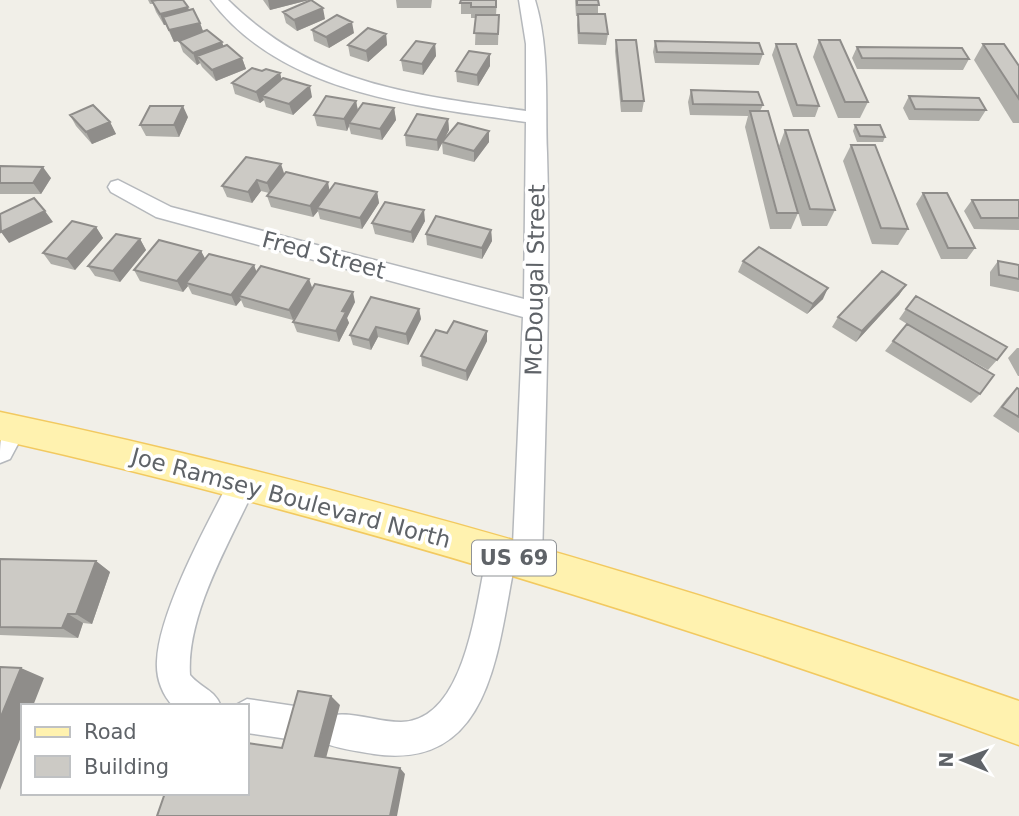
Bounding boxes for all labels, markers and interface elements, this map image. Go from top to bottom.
street label: McDougal Street [520,184,550,376]
street label: Fred Street [260,226,388,284]
street label: Joe Ramsey Boulevard North [127,442,453,553]
road number: US 69 [472,540,556,576]
legend [21,704,248,795]
text: Road [84,720,137,744]
north arrow [928,725,998,795]
text: N [935,752,957,768]
text: Building [84,755,169,779]

